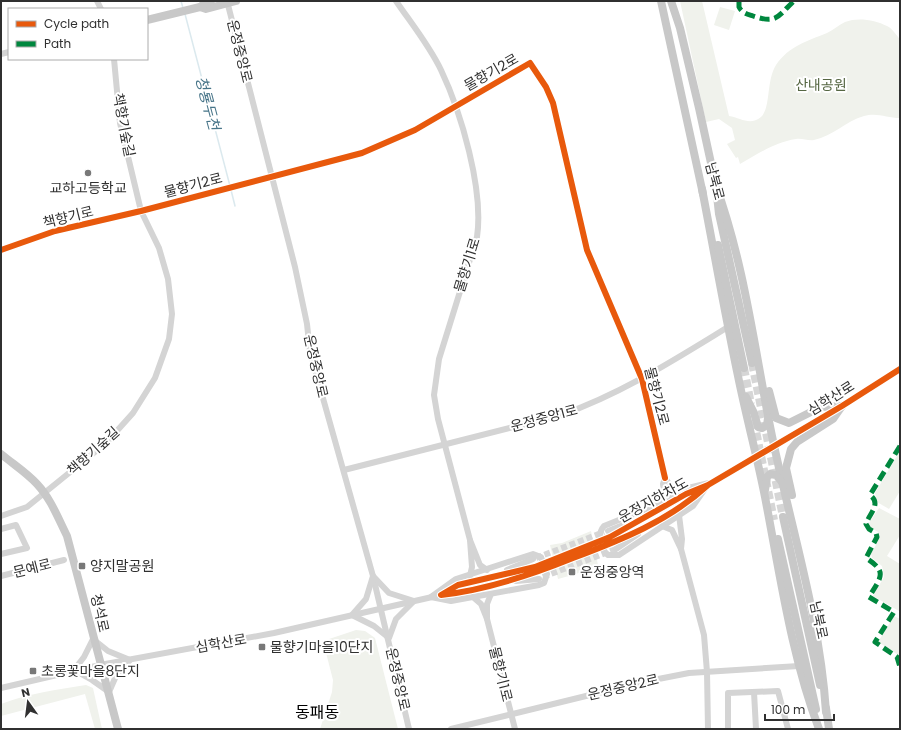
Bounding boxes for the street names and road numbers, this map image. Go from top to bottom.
street label: 운정중앙로 [223,17,258,85]
street label: 물향기2로 [460,48,522,96]
street label: 책향기숲길 [108,91,140,159]
street label: 남북로 [700,160,730,202]
street label: 물향기2로 [162,168,224,202]
street label: 책향기로 [41,201,96,233]
street label: 물향기1로 [449,235,485,295]
street label: 운정중앙로 [299,332,333,400]
street label: 물향기2로 [640,365,674,427]
street label: 심학산로 [804,376,858,420]
street label: 운정중앙1로 [508,399,580,437]
street label: 책향기숲길 [62,422,124,480]
street label: 운정지하차도 [614,472,692,527]
street label: 문예로 [11,554,53,582]
street label: 청석로 [86,592,114,634]
street label: 남북로 [805,599,833,641]
street label: 심학산로 [194,629,248,657]
street label: 물향기1로 [485,644,518,704]
street label: 운정중앙로 [381,645,415,713]
street label: 운정중앙2로 [585,669,661,705]

